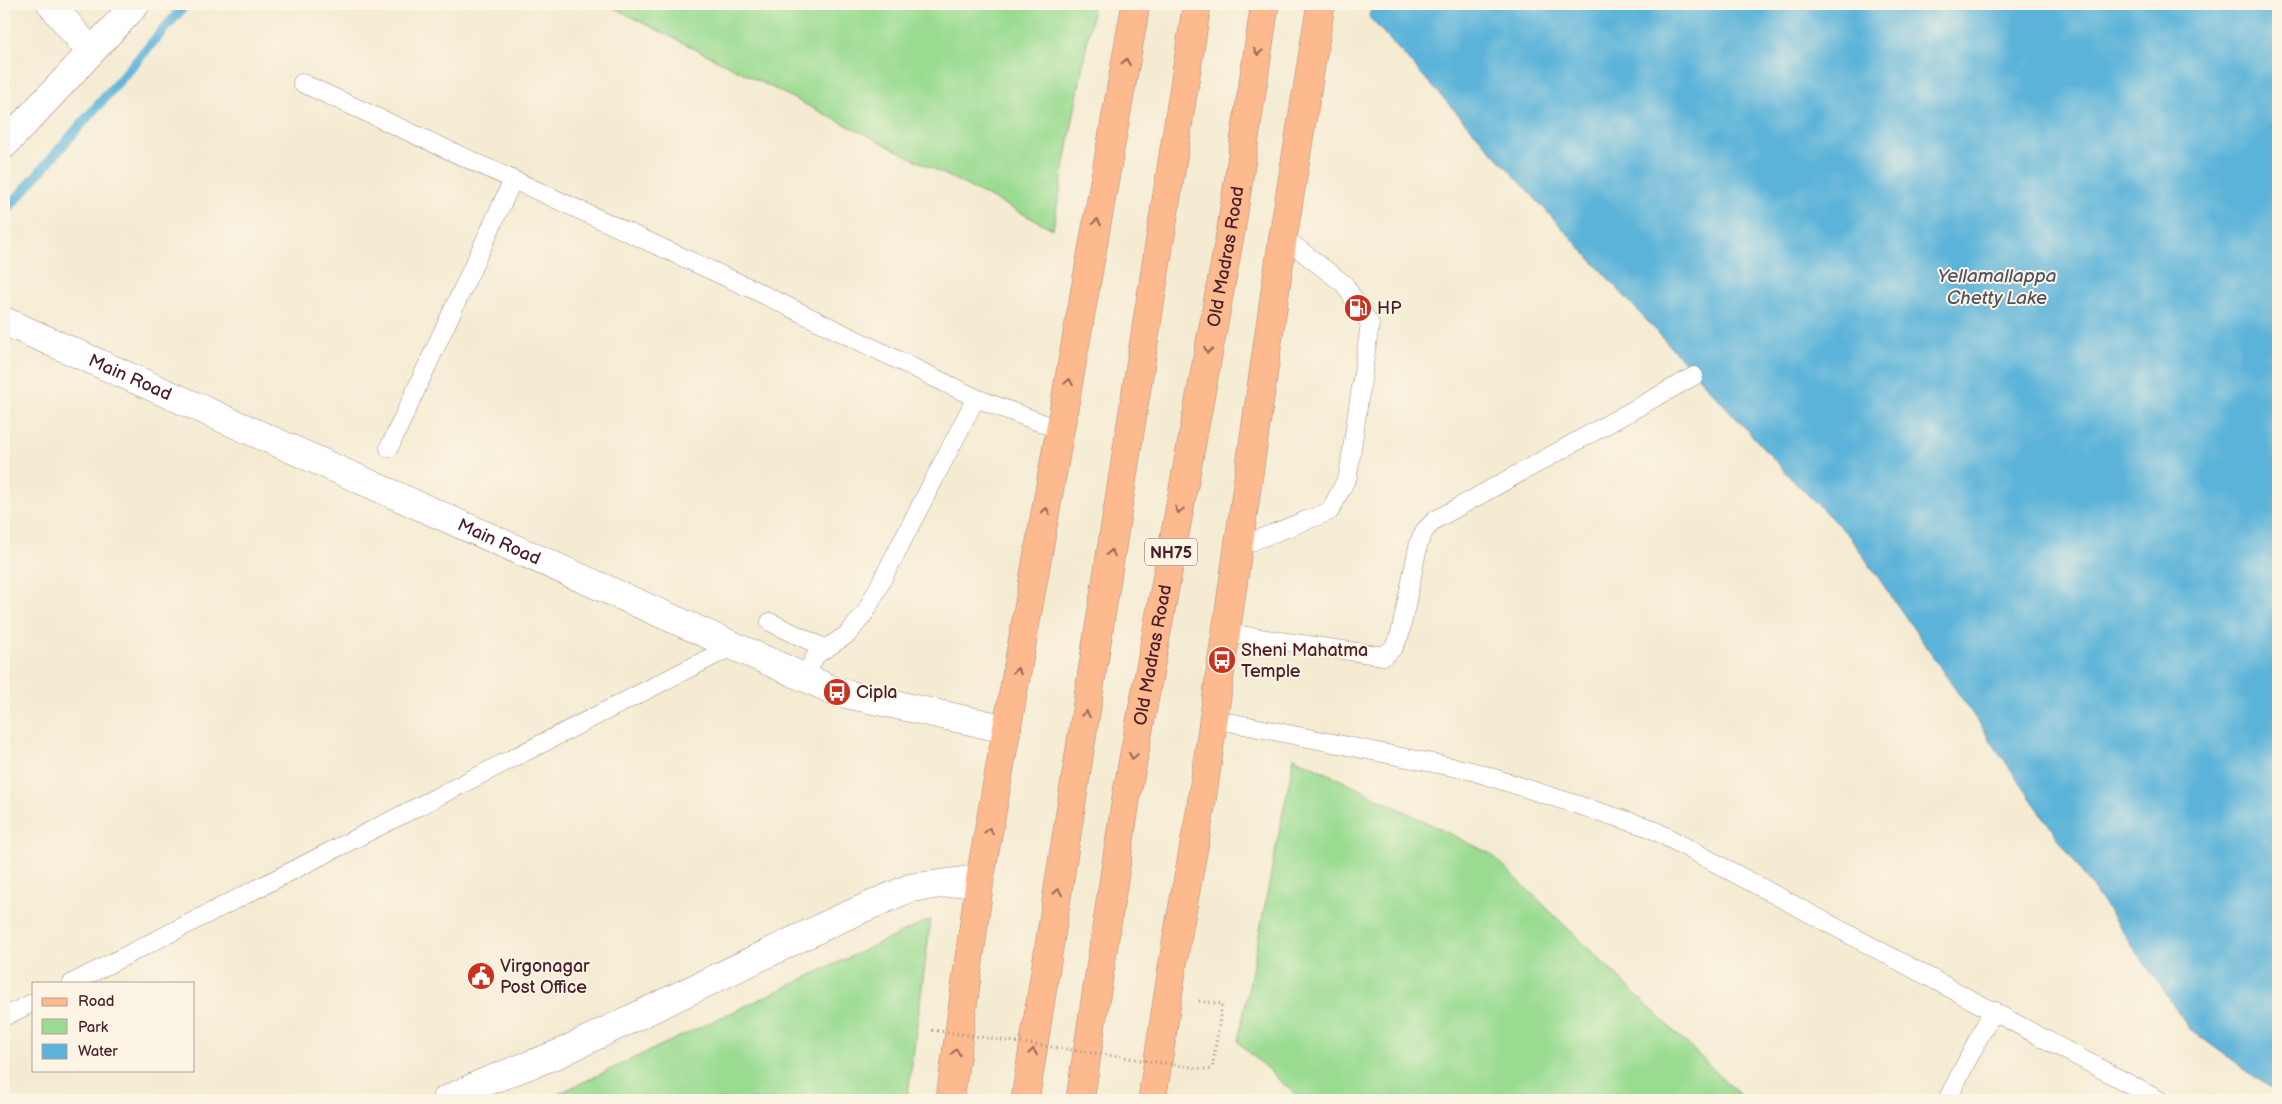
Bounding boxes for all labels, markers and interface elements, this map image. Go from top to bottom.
one-way arrow [1253,48,1264,56]
one-way arrow [1120,57,1130,66]
street label: Old Madras Road [1203,185,1248,329]
one-way arrow [1092,217,1102,226]
water label: Yellamallappa Chetty Lake [1938,265,2056,310]
fuel station icon: HP [1343,293,1373,323]
place label: HP [1377,298,1402,319]
one-way arrow [1204,346,1214,355]
street label: Main Road [85,350,175,405]
one-way arrow [1063,377,1073,386]
one-way arrow [1040,506,1050,515]
one-way arrow [1174,506,1184,514]
street label: Main Road [454,514,544,570]
road number: NH75 [1145,538,1197,566]
one-way arrow [1106,549,1116,558]
street label: Old Madras Road [1130,583,1176,727]
place label: Sheni Mahatma Temple [1241,640,1368,682]
bus stop icon: Sheni Mahatma Temple [1207,645,1237,675]
one-way arrow [1012,666,1022,675]
bus stop icon: Cipla [822,677,852,707]
place label: Cipla [856,682,898,703]
one-way arrow [1080,709,1091,717]
one-way arrow [1129,752,1139,760]
one-way arrow [983,826,993,835]
one-way arrow [1052,887,1063,895]
place label: Virgonagar Post Office [500,956,590,998]
public building icon: Virgonagar Post Office [466,961,496,991]
legend [32,982,195,1072]
text: Road [78,992,114,1011]
text: Park [78,1018,109,1037]
text: Water [78,1042,118,1061]
one-way arrow [950,1048,961,1056]
one-way arrow [1027,1048,1038,1056]

